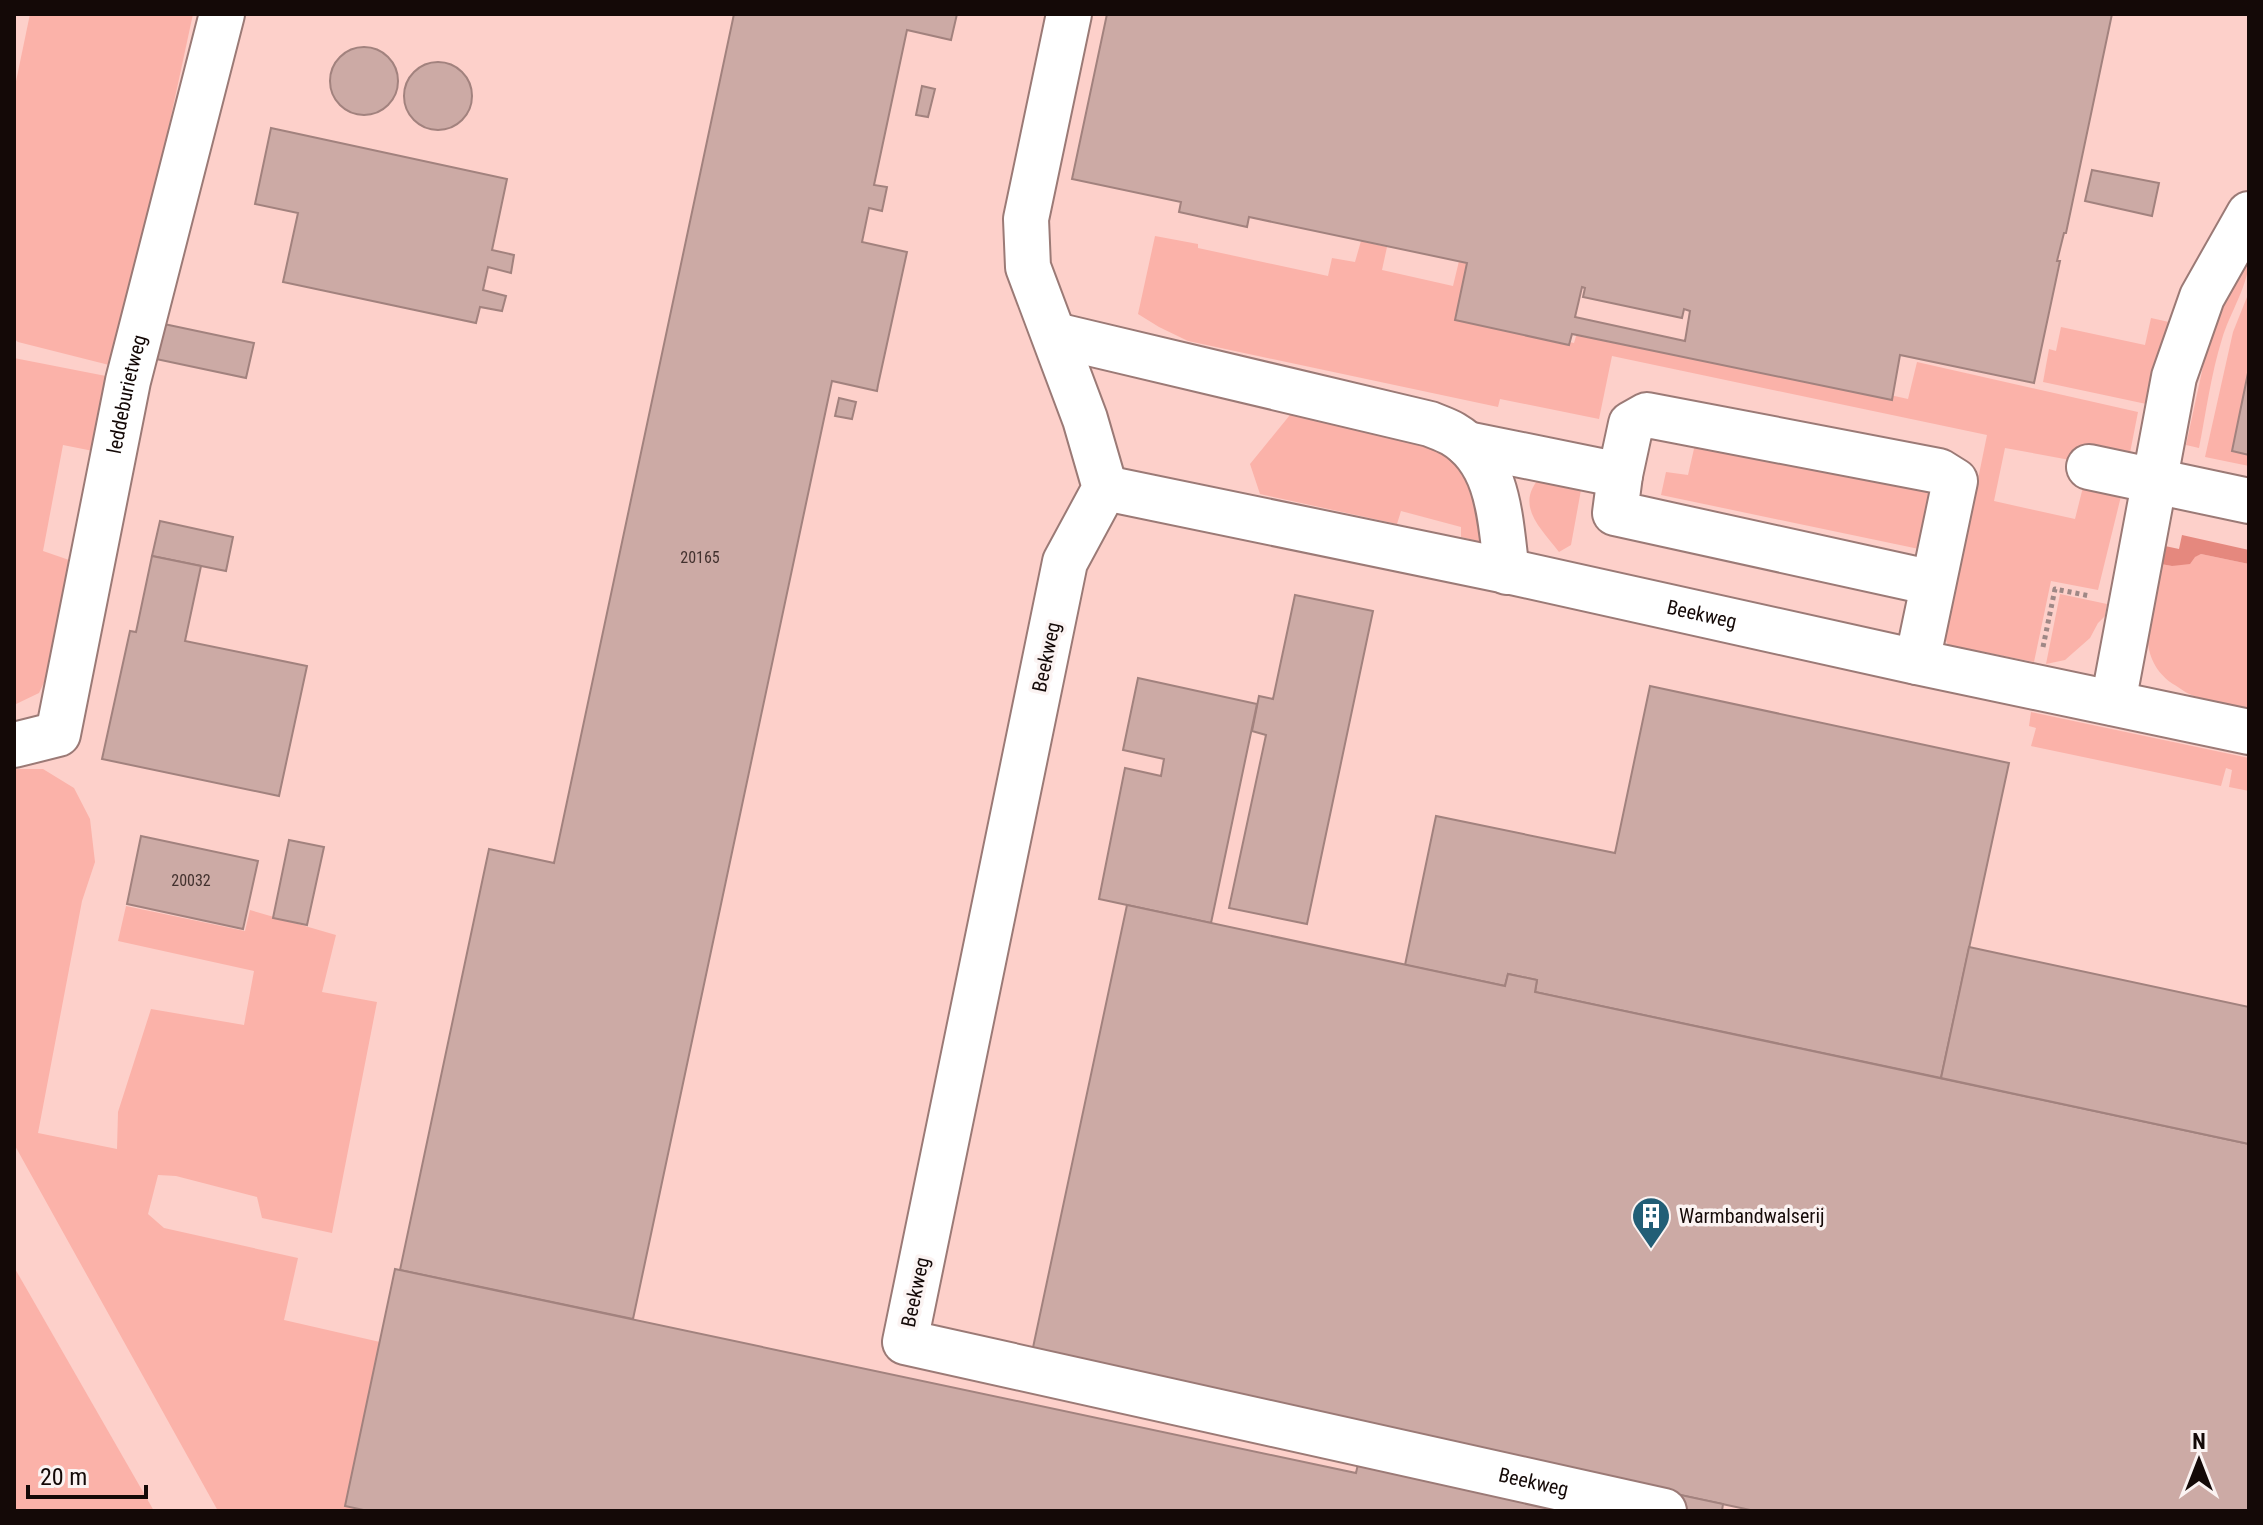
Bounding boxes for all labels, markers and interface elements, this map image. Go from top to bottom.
street label: leddeburietweg [102,332,151,456]
house number: 20165 [680,548,720,567]
street label: Beekweg [1665,595,1739,634]
street label: Beekweg [1027,620,1065,694]
house number: 20032 [171,871,211,890]
building icon: Warmbandwalserij [1630,1195,1672,1250]
place label: Warmbandwalserij [1679,1204,1825,1228]
street label: Beekweg [896,1255,934,1329]
north arrow [2159,1421,2239,1501]
text: N [2192,1429,2206,1454]
scale bar [28,1449,146,1499]
text: 20 m [40,1463,87,1491]
street label: Beekweg [1496,1463,1571,1501]

